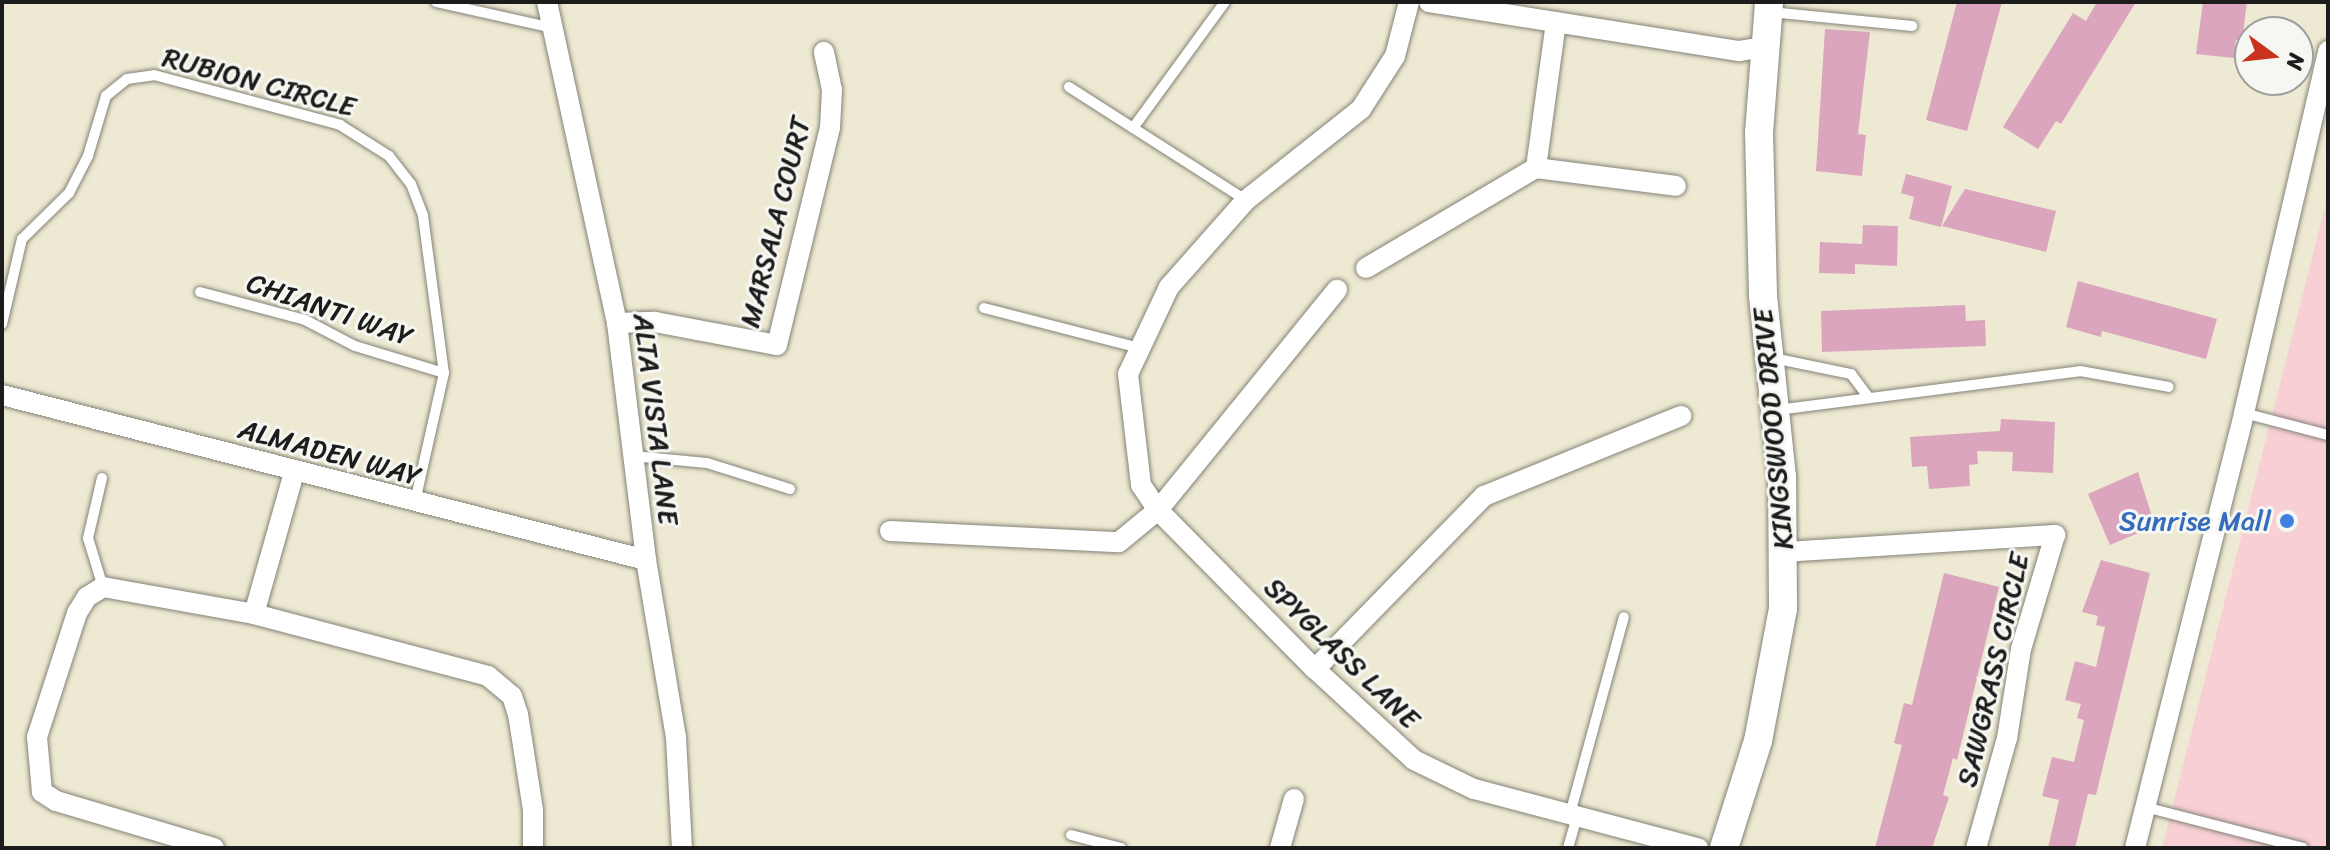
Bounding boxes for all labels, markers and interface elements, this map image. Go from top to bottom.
north arrow [2234,16,2314,96]
street label: RUBION CIRCLE [159,40,359,124]
text: N [2275,49,2317,74]
street label: MARSALA COURT [733,114,817,330]
street label: CHIANTI WAY [244,266,416,354]
street label: KINGSWOOD DRIVE [1746,307,1800,551]
street label: ALTA VISTA LANE [626,311,686,527]
street label: ALMADEN WAY [236,413,424,493]
place label: Sunrise Mall [2119,504,2271,538]
marker: Sunrise Mall [2278,512,2296,530]
street label: SAWGRASS CIRCLE [1950,549,2036,791]
street label: SPYGLASS LANE [1257,570,1427,736]

